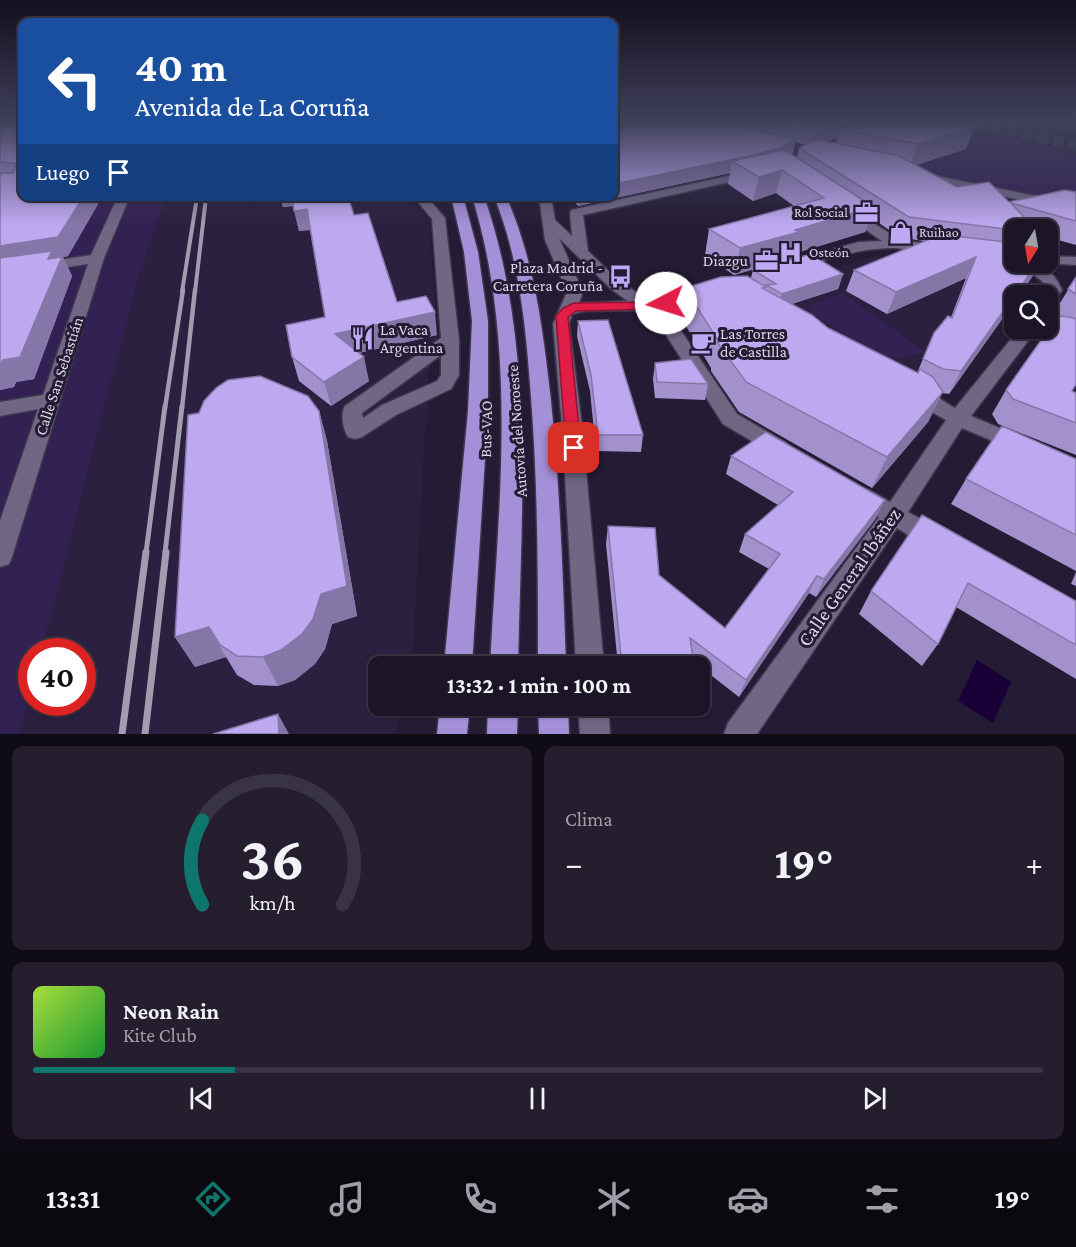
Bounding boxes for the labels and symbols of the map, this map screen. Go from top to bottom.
office icon: Rol Social [853,199,879,225]
place label: Rol Social [794,204,848,220]
shop icon: Ruihao [888,219,914,245]
north arrow [1004,219,1058,273]
place label: Ruihao [919,224,959,240]
hospital icon: Osteón [778,239,804,265]
place label: Osteón [809,244,850,260]
office icon: Diazgu [753,247,779,273]
place label: Diazgu [703,252,749,270]
place label: Plaza Madrid - Carretera Coruña [493,259,604,294]
bus stop icon: Plaza Madrid - Carretera Coruña [608,263,634,289]
position arrow [634,271,698,335]
street label: Calle San Sebastián [32,314,86,437]
place label: La Vaca Argentina [380,321,444,357]
restaurant icon: La Vaca Argentina [349,325,375,351]
place label: Las Torres de Castilla [720,325,787,360]
cafe icon: Las Torres de Castilla [689,329,715,355]
street label: Autovía del Noroeste [504,364,530,498]
street label: Bus-VAO [477,400,495,458]
pin [548,422,599,473]
street label: Calle General Ibáñez [793,504,905,650]
speed limit sign: 40 [18,638,96,716]

